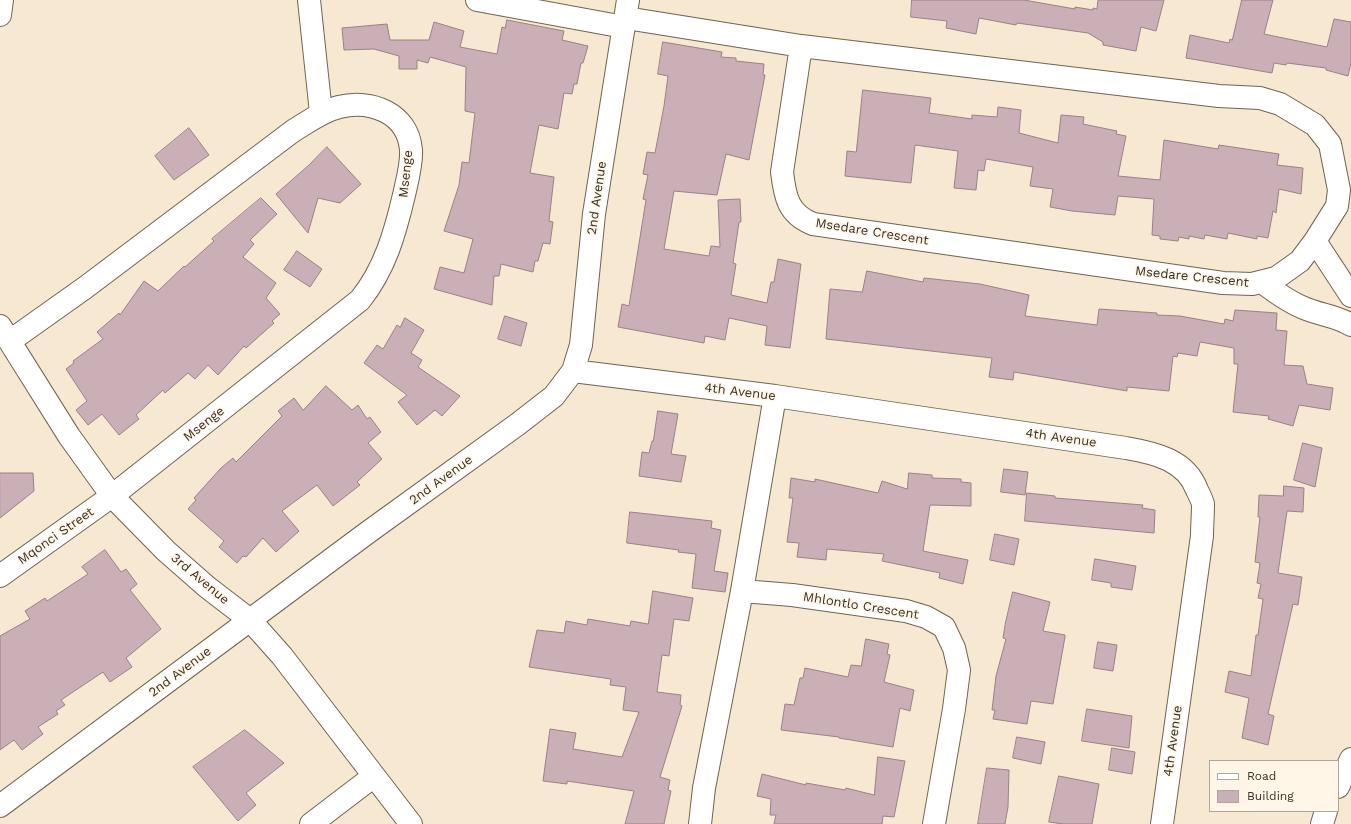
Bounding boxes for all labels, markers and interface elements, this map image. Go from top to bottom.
street label: Msenge [396,149,416,199]
street label: 2nd Avenue [584,160,610,236]
street label: Msedare Crescent [814,215,930,249]
street label: Msedare Crescent [1134,263,1250,291]
street label: 4th Avenue [703,380,777,404]
street label: Msenge [180,403,228,445]
street label: 4th Avenue [1024,425,1098,451]
street label: 2nd Avenue [406,452,476,508]
street label: Mqonci Street [15,504,97,568]
street label: 3rd Avenue [168,550,232,608]
street label: Mhlontlo Crescent [802,589,920,623]
street label: 2nd Avenue [146,643,214,701]
street label: 4th Avenue [1160,704,1186,778]
legend [1209,760,1339,812]
text: Road [1247,769,1276,783]
text: Building [1247,789,1294,803]

